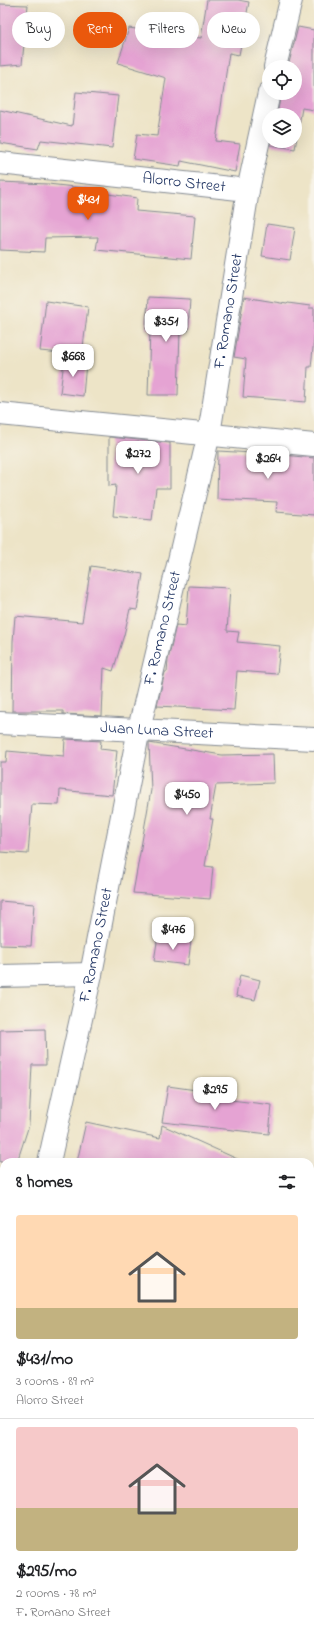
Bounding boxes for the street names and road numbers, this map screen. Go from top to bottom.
street label: Alorro Street [141,167,227,200]
street label: F. Romano Street [207,251,250,371]
street label: F. Romano Street [138,568,188,689]
street label: Juan Luna Street [100,716,215,746]
street label: F. Romano Street [73,885,120,1006]

